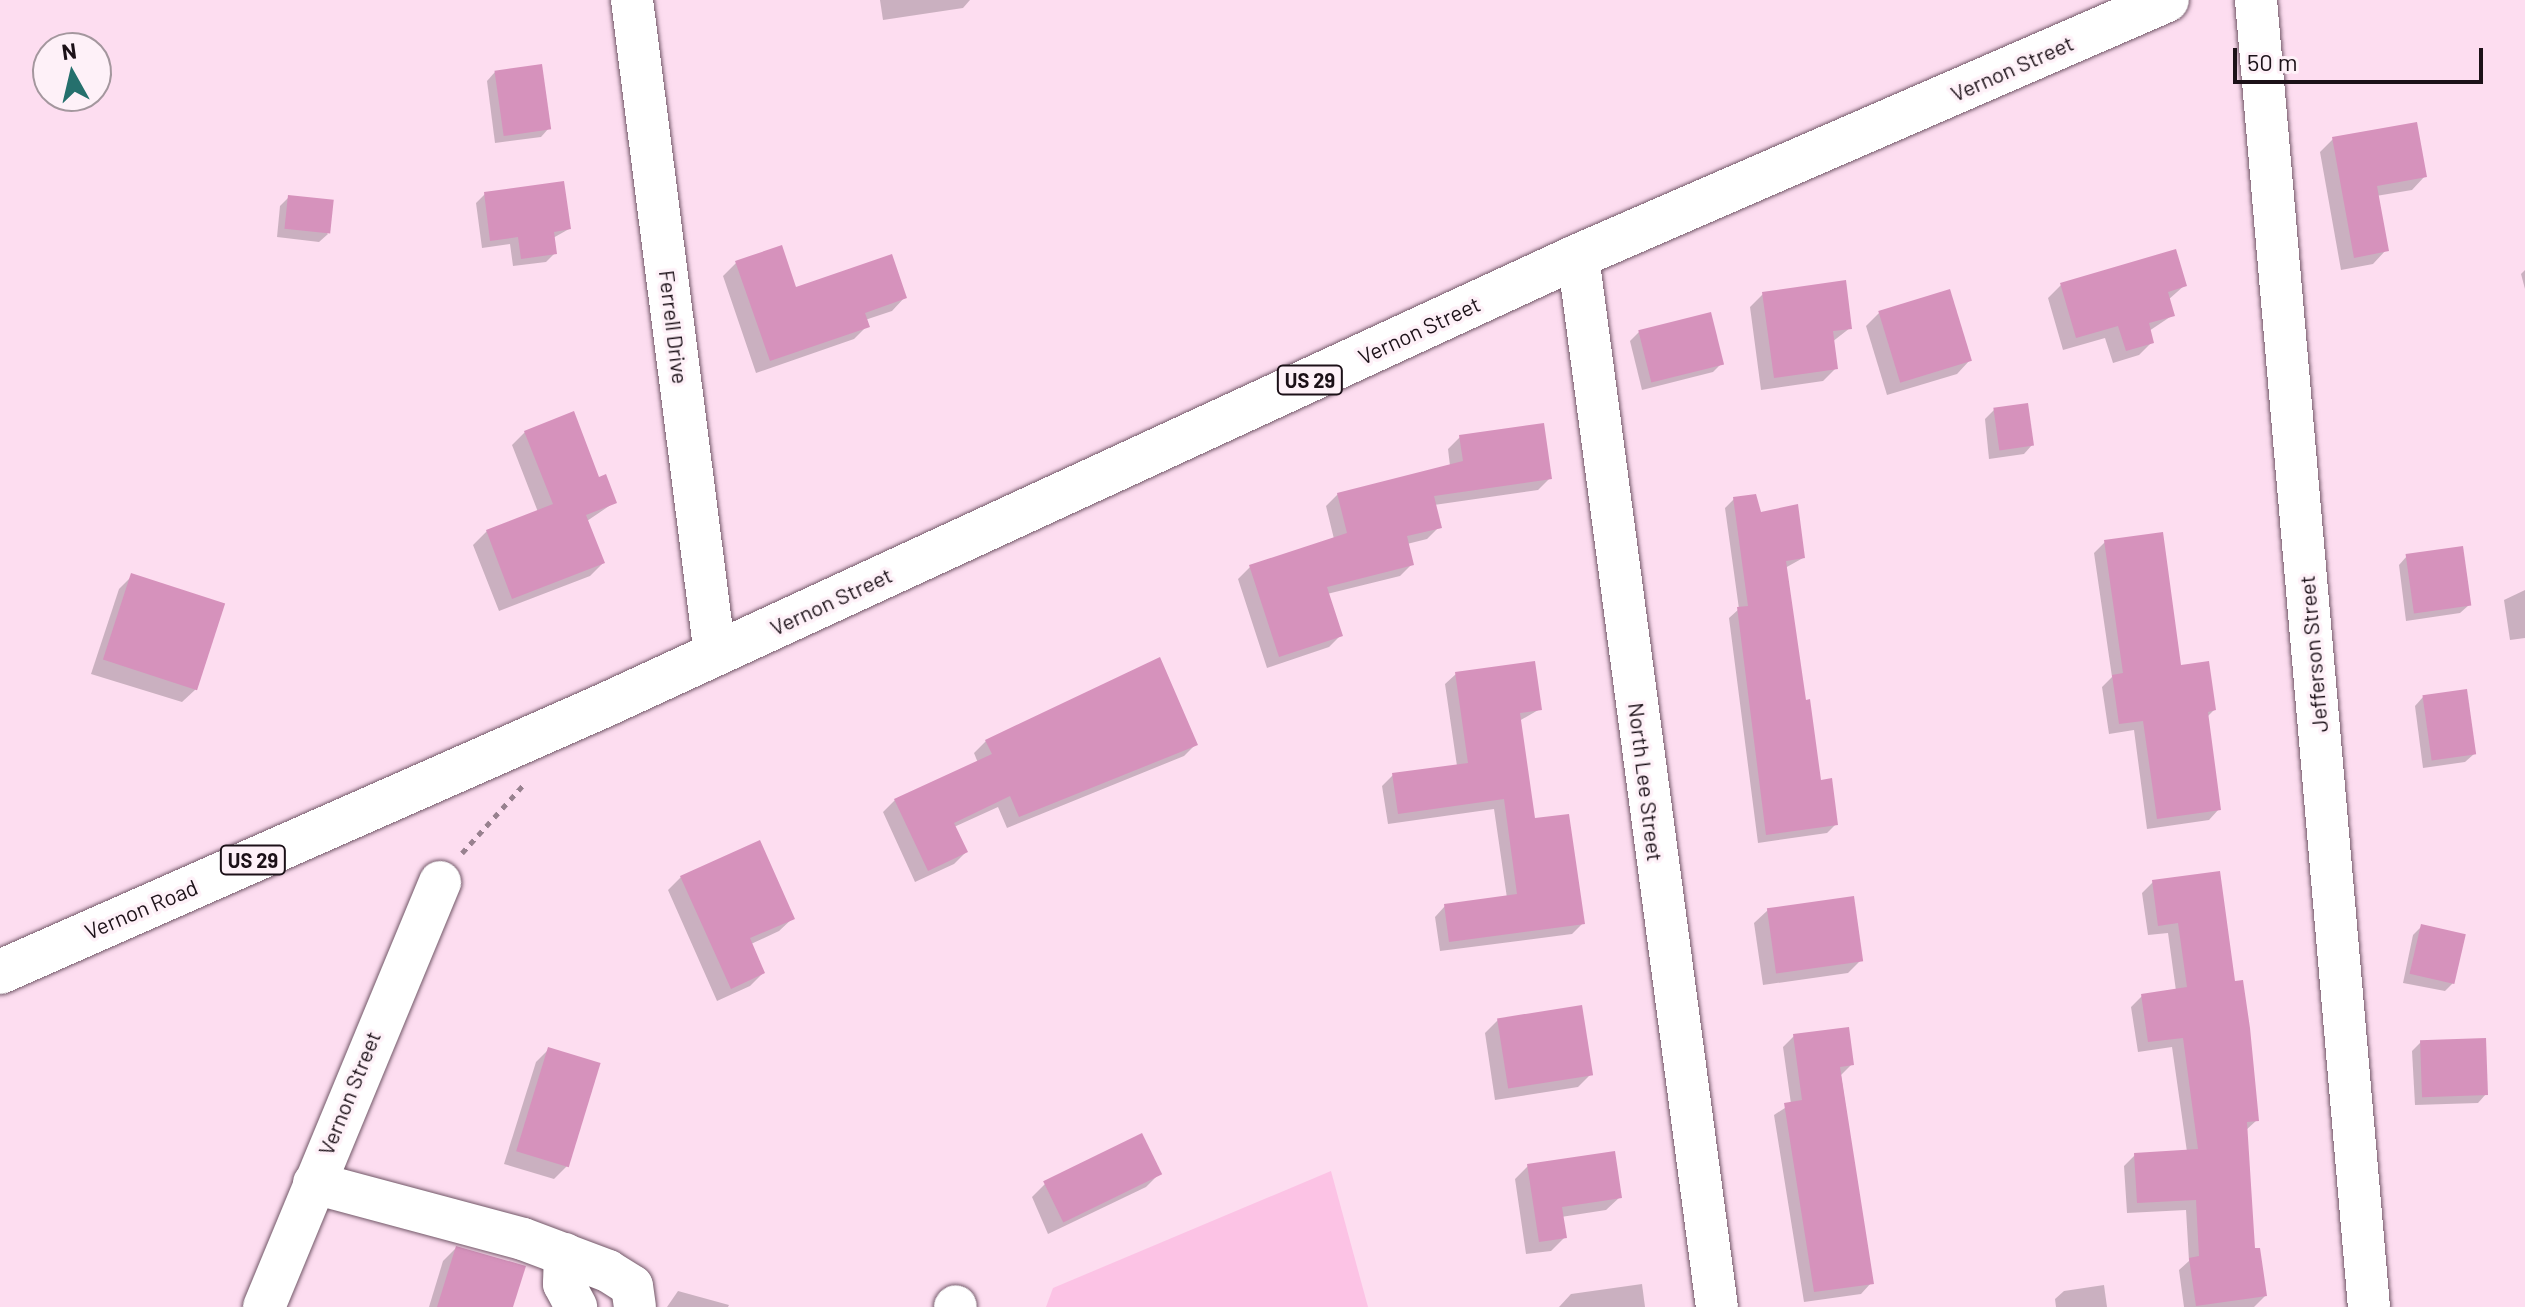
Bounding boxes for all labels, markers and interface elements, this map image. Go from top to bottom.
street label: Vernon Street [1947,29,2077,107]
north arrow [32,32,112,112]
scale bar [2237,32,2487,82]
text: N [60,36,78,64]
text: 50 m [2247,47,2298,76]
street label: Ferrell Drive [654,269,694,385]
street label: Vernon Street [1354,290,1484,370]
road number: US 29 [1276,364,1344,396]
street label: Vernon Street [766,561,896,641]
street label: Jefferson Street [2293,574,2333,734]
street label: North Lee Street [1623,701,1669,863]
road number: US 29 [219,844,287,876]
street label: Vernon Road [81,873,201,945]
street label: Vernon Street [312,1027,386,1159]

